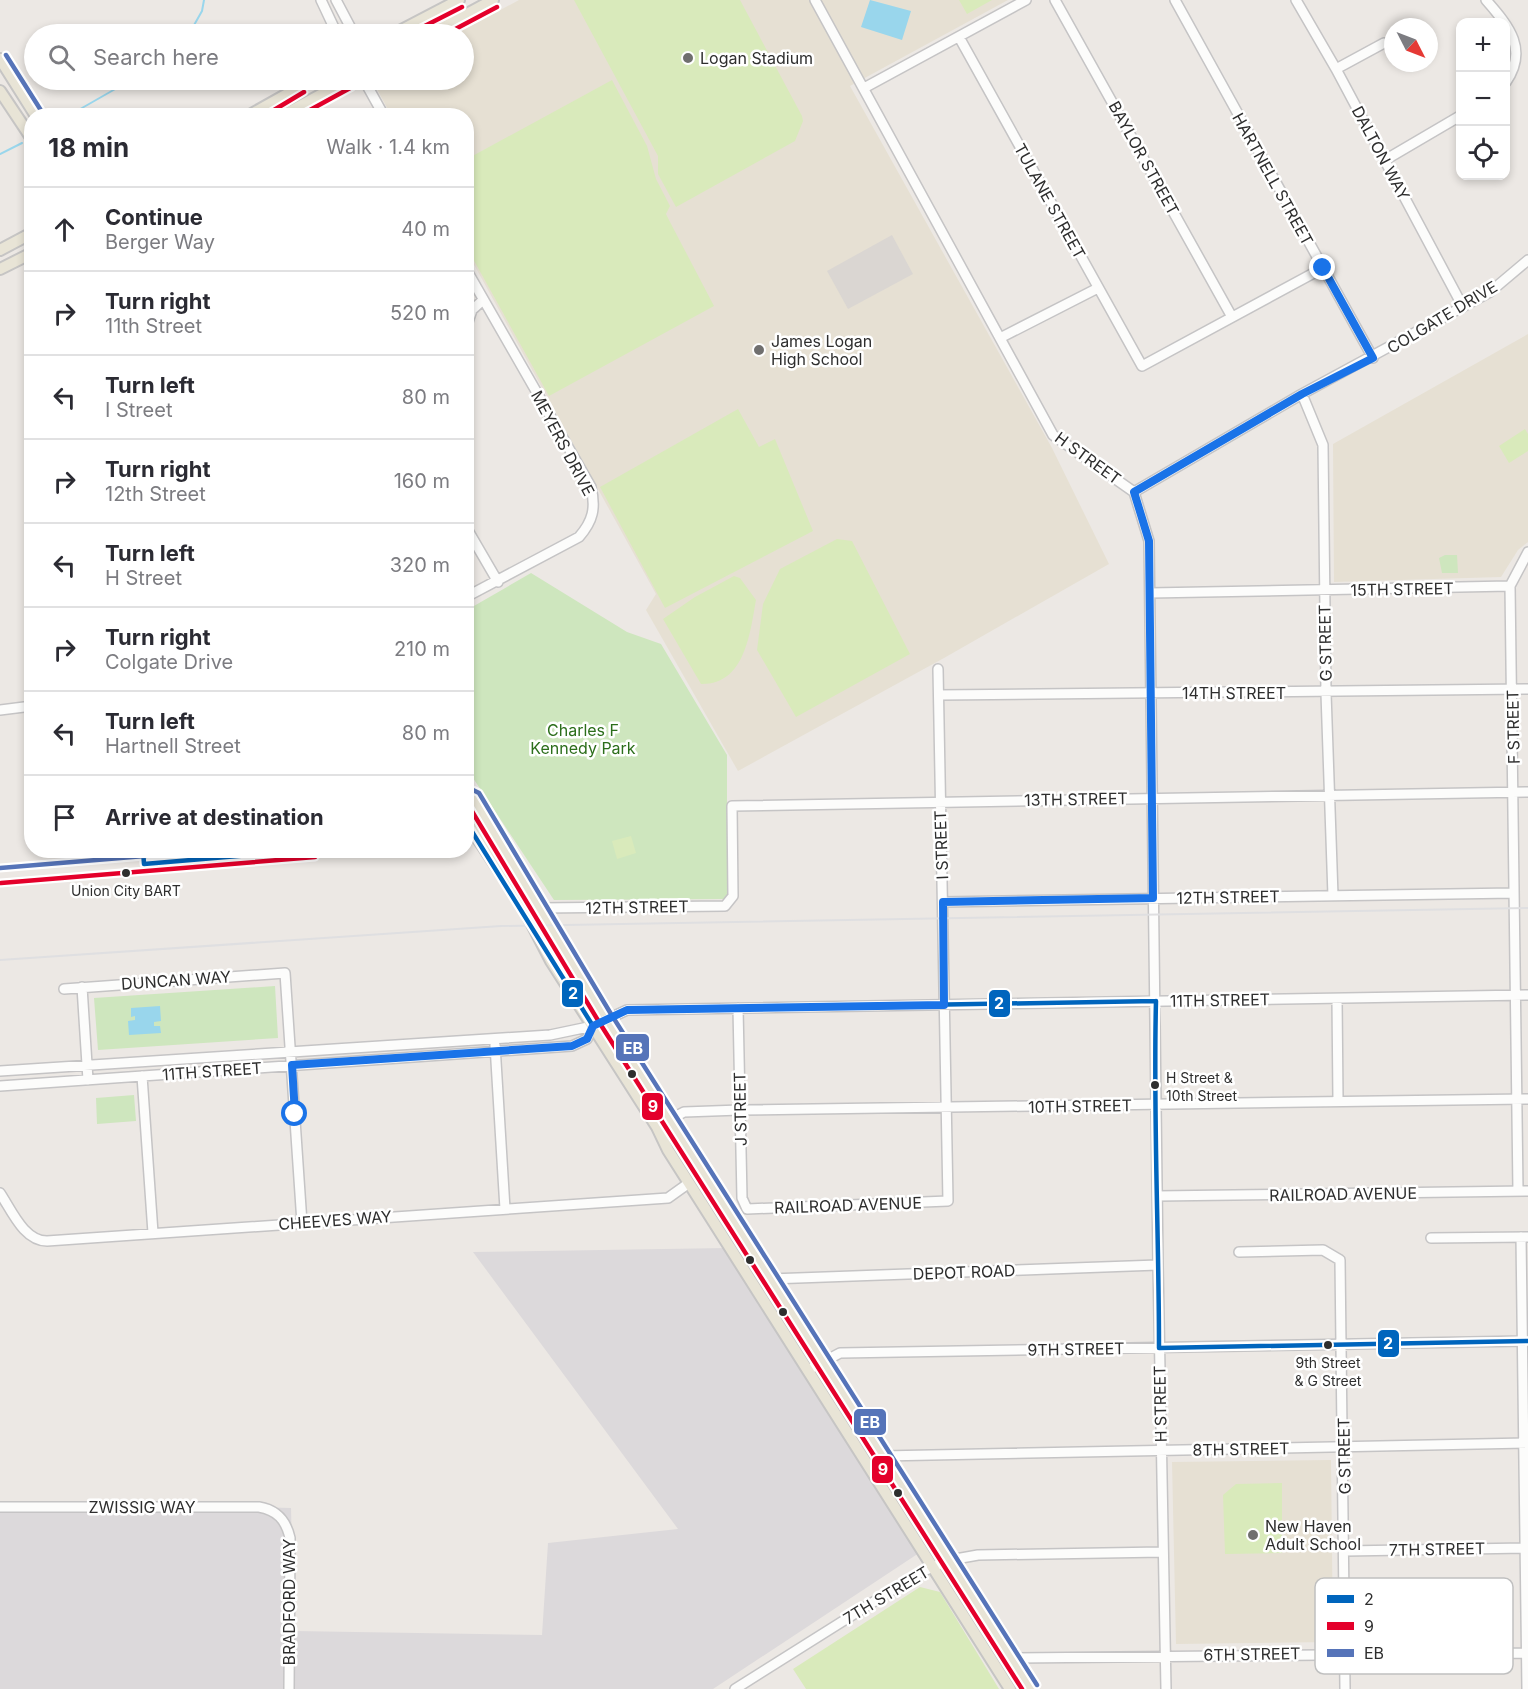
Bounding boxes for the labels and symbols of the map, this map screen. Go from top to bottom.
north arrow [1384,18,1438,72]
place label: Logan Stadium [700,48,813,68]
marker: Logan Stadium [681,51,695,65]
street label: BAYLOR STREET [1104,97,1184,219]
street label: DALTON WAY [1348,102,1414,204]
street label: HARTNELL STREET [1228,109,1318,249]
street label: TULANE STREET [1010,140,1090,262]
route end [1309,254,1335,280]
street label: COLGATE DRIVE [1383,276,1501,358]
place label: James Logan High School [771,331,872,369]
marker: James Logan High School [752,343,766,357]
street label: MEYERS DRIVE [527,387,599,499]
street label: H STREET [1051,427,1125,489]
street label: 15TH STREET [1350,578,1454,600]
street label: G STREET [1314,604,1336,682]
street label: 14TH STREET [1182,683,1286,703]
street label: F STREET [1502,690,1524,764]
park label: Charles F Kennedy Park [530,720,636,758]
street label: 13TH STREET [1024,788,1128,810]
street label: I STREET [930,810,952,880]
marker: Union City BART [120,867,132,879]
place label: Union City BART [71,882,181,899]
street label: 12TH STREET [1176,886,1280,908]
street label: 12TH STREET [585,896,689,918]
street label: DUNCAN WAY [120,966,232,994]
line badge: 2 [561,979,584,1008]
text: 2 [568,983,578,1003]
line badge: 2 [988,989,1011,1018]
street label: 11TH STREET [1170,989,1270,1011]
text: 2 [994,993,1004,1013]
line badge: EB [615,1033,650,1062]
text: EB [623,1038,643,1058]
street label: 11TH STREET [161,1058,263,1084]
unlabelled marker [626,1068,638,1080]
place label: H Street & 10th Street [1166,1069,1237,1104]
street label: J STREET [729,1072,751,1146]
marker: H Street & 10th Street [1149,1079,1161,1091]
line badge: 9 [641,1092,664,1121]
street label: 10TH STREET [1028,1095,1132,1117]
text: 9 [648,1096,658,1116]
route start [281,1100,307,1126]
street label: RAILROAD AVENUE [1269,1183,1417,1205]
street label: RAILROAD AVENUE [774,1192,922,1218]
street label: CHEEVES WAY [278,1206,393,1234]
unlabelled marker [744,1254,756,1266]
street label: DEPOT ROAD [912,1260,1016,1284]
unlabelled marker [777,1306,789,1318]
line badge: 2 [1377,1329,1400,1358]
text: 2 [1383,1333,1393,1353]
street label: 9TH STREET [1027,1338,1125,1360]
marker: 9th Street & G Street [1322,1339,1334,1351]
place label: 9th Street & G Street [1295,1354,1362,1389]
street label: H STREET [1149,1365,1171,1443]
line badge: EB [853,1408,887,1436]
text: EB [860,1412,880,1432]
street label: G STREET [1333,1417,1355,1495]
street label: 8TH STREET [1192,1438,1290,1460]
line badge: 9 [871,1455,894,1484]
text: 9 [878,1459,888,1479]
unlabelled marker [892,1487,904,1499]
street label: ZWISSIG WAY [89,1497,196,1517]
place label: New Haven Adult School [1265,1516,1361,1554]
marker: New Haven Adult School [1246,1528,1260,1542]
street label: BRADFORD WAY [279,1538,299,1665]
street label: 7TH STREET [1389,1538,1485,1560]
street label: 7TH STREET [840,1562,932,1628]
legend [1315,1578,1513,1674]
text: 2 [1364,1589,1374,1609]
text: 9 [1364,1616,1374,1636]
street label: 6TH STREET [1203,1643,1301,1665]
text: EB [1364,1643,1384,1663]

